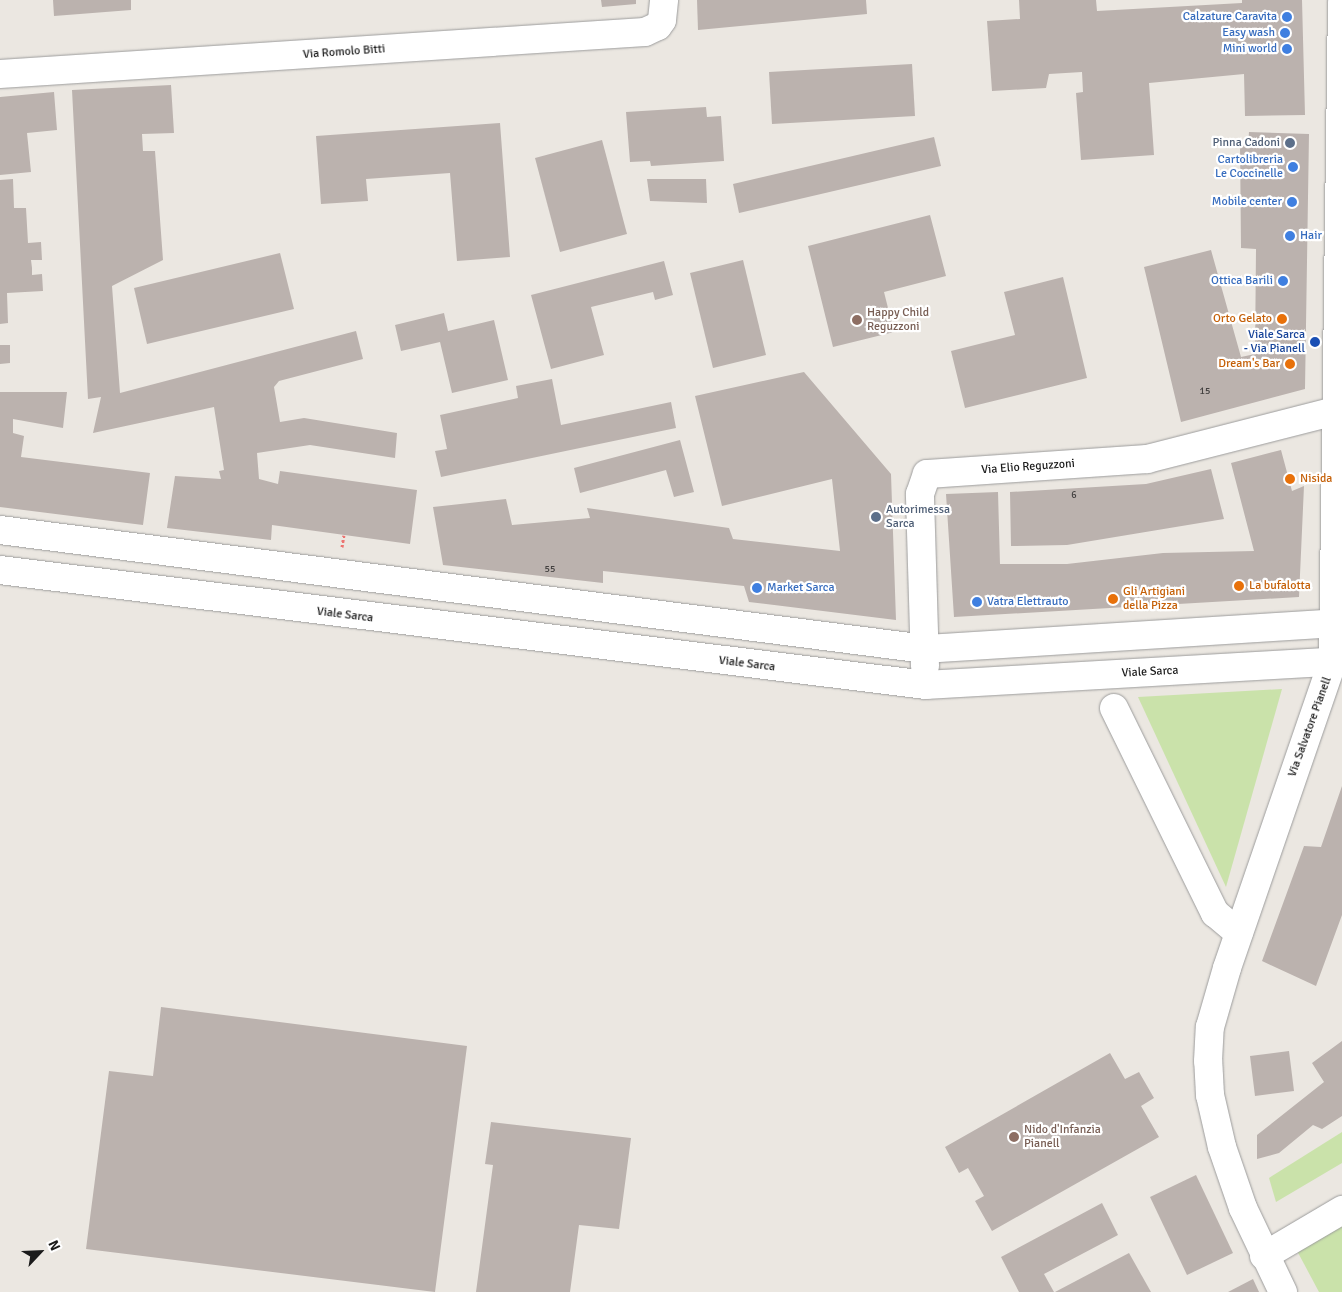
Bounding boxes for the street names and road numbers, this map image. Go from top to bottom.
street label: Via Romolo Bitti [302,42,386,62]
street label: Via Elio Reguzzoni [981,457,1075,477]
street label: Viale Sarca [316,604,374,626]
street label: Viale Sarca [718,653,776,675]
street label: Viale Sarca [1121,663,1179,681]
street label: Via Salvatore Pianell [1285,675,1335,779]

